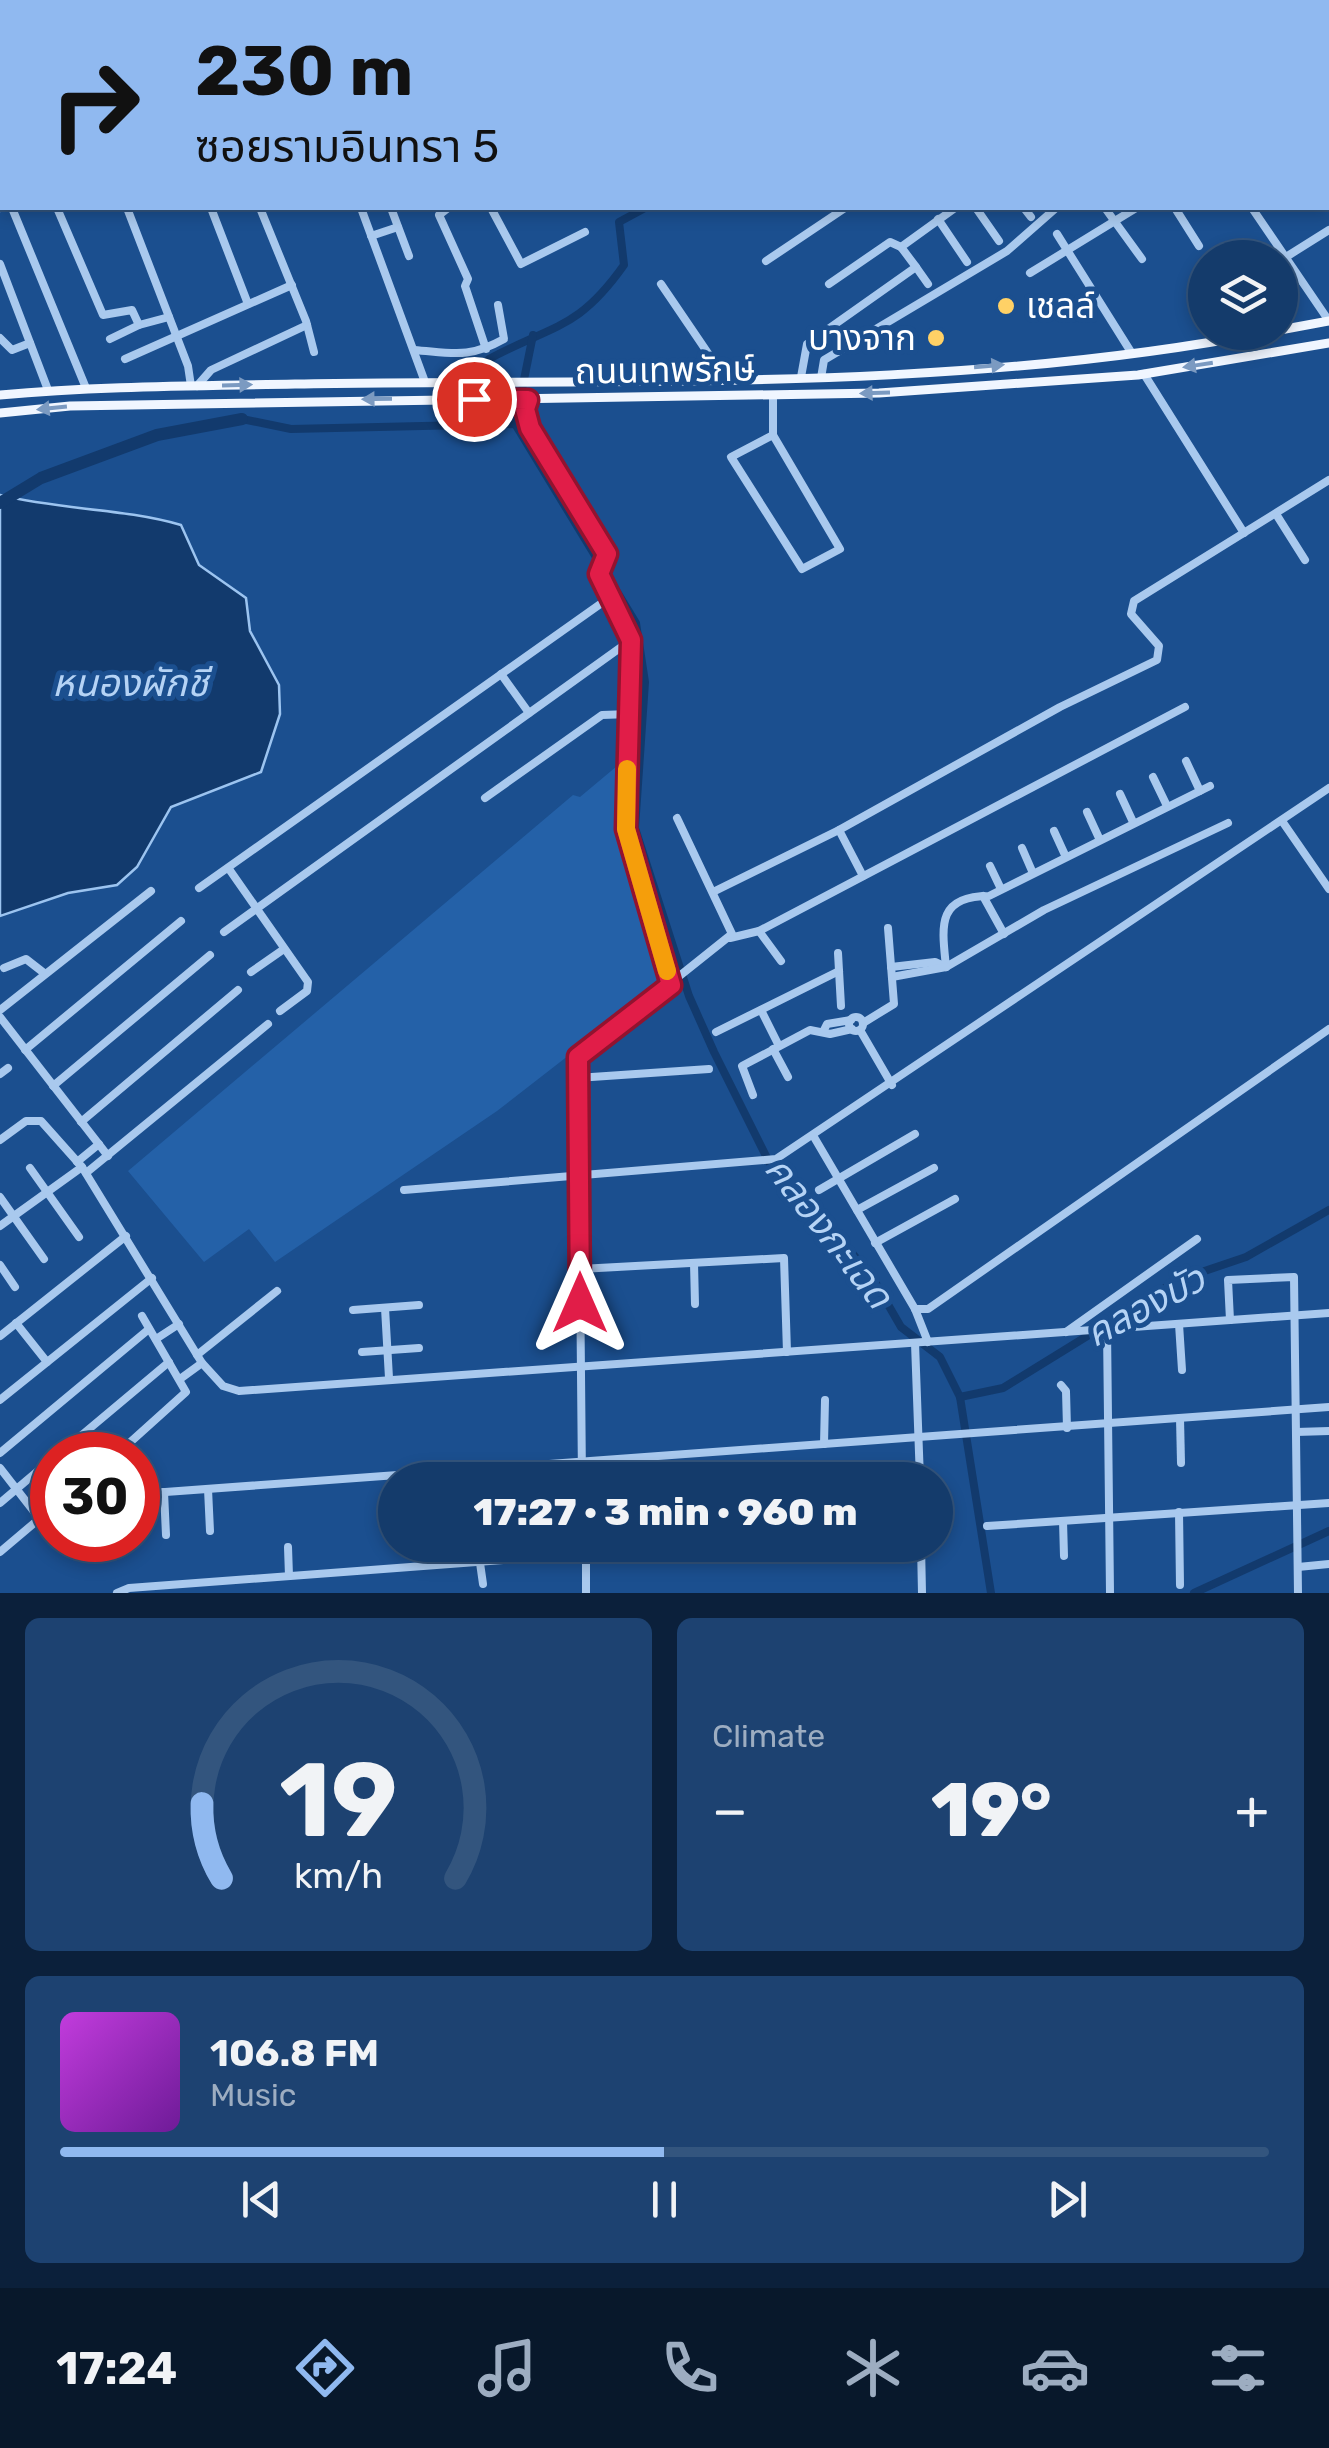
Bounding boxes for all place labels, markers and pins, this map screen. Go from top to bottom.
place label: เชลล์ [1026,285,1095,327]
marker: เชลล์ [995,295,1017,317]
place label: บางจาก [808,317,916,359]
marker: บางจาก [925,327,947,349]
pin [432,357,517,442]

